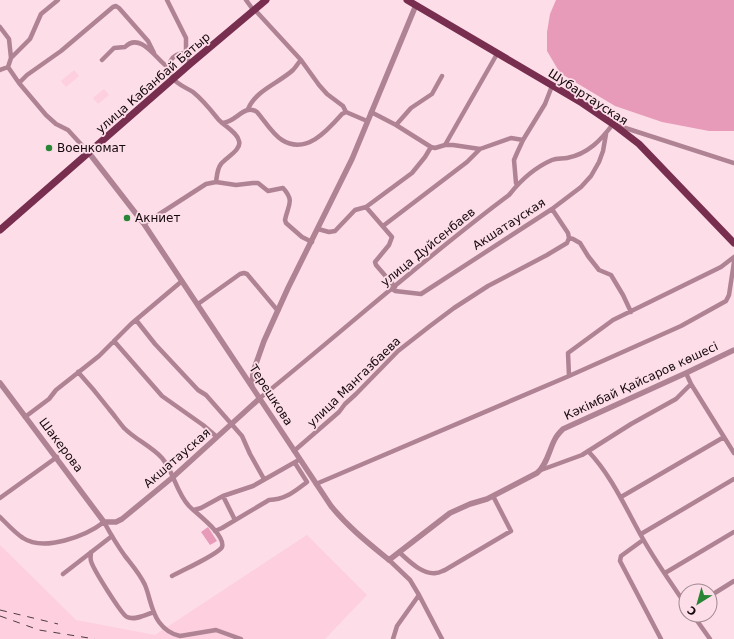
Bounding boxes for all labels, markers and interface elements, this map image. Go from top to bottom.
street label: улица Кабанбай Батыр [93,30,213,136]
street label: Шубартауская [546,66,630,128]
place label: Военкомат [57,141,126,155]
marker: Военкомат [44,143,54,153]
street label: Акшатауская [470,195,548,253]
street label: улица Дуйсенбаев [378,205,478,289]
place label: Акниет [135,211,180,225]
marker: Акниет [122,213,132,223]
street label: улица Мангазбаева [305,334,403,430]
street label: Кәкімбай Қайсаров көшесі [562,339,720,423]
street label: Терешкова [246,361,296,428]
street label: Шакерова [36,415,86,475]
street label: Акшатауская [141,425,213,491]
north arrow [678,583,718,623]
text: С [685,603,699,618]

